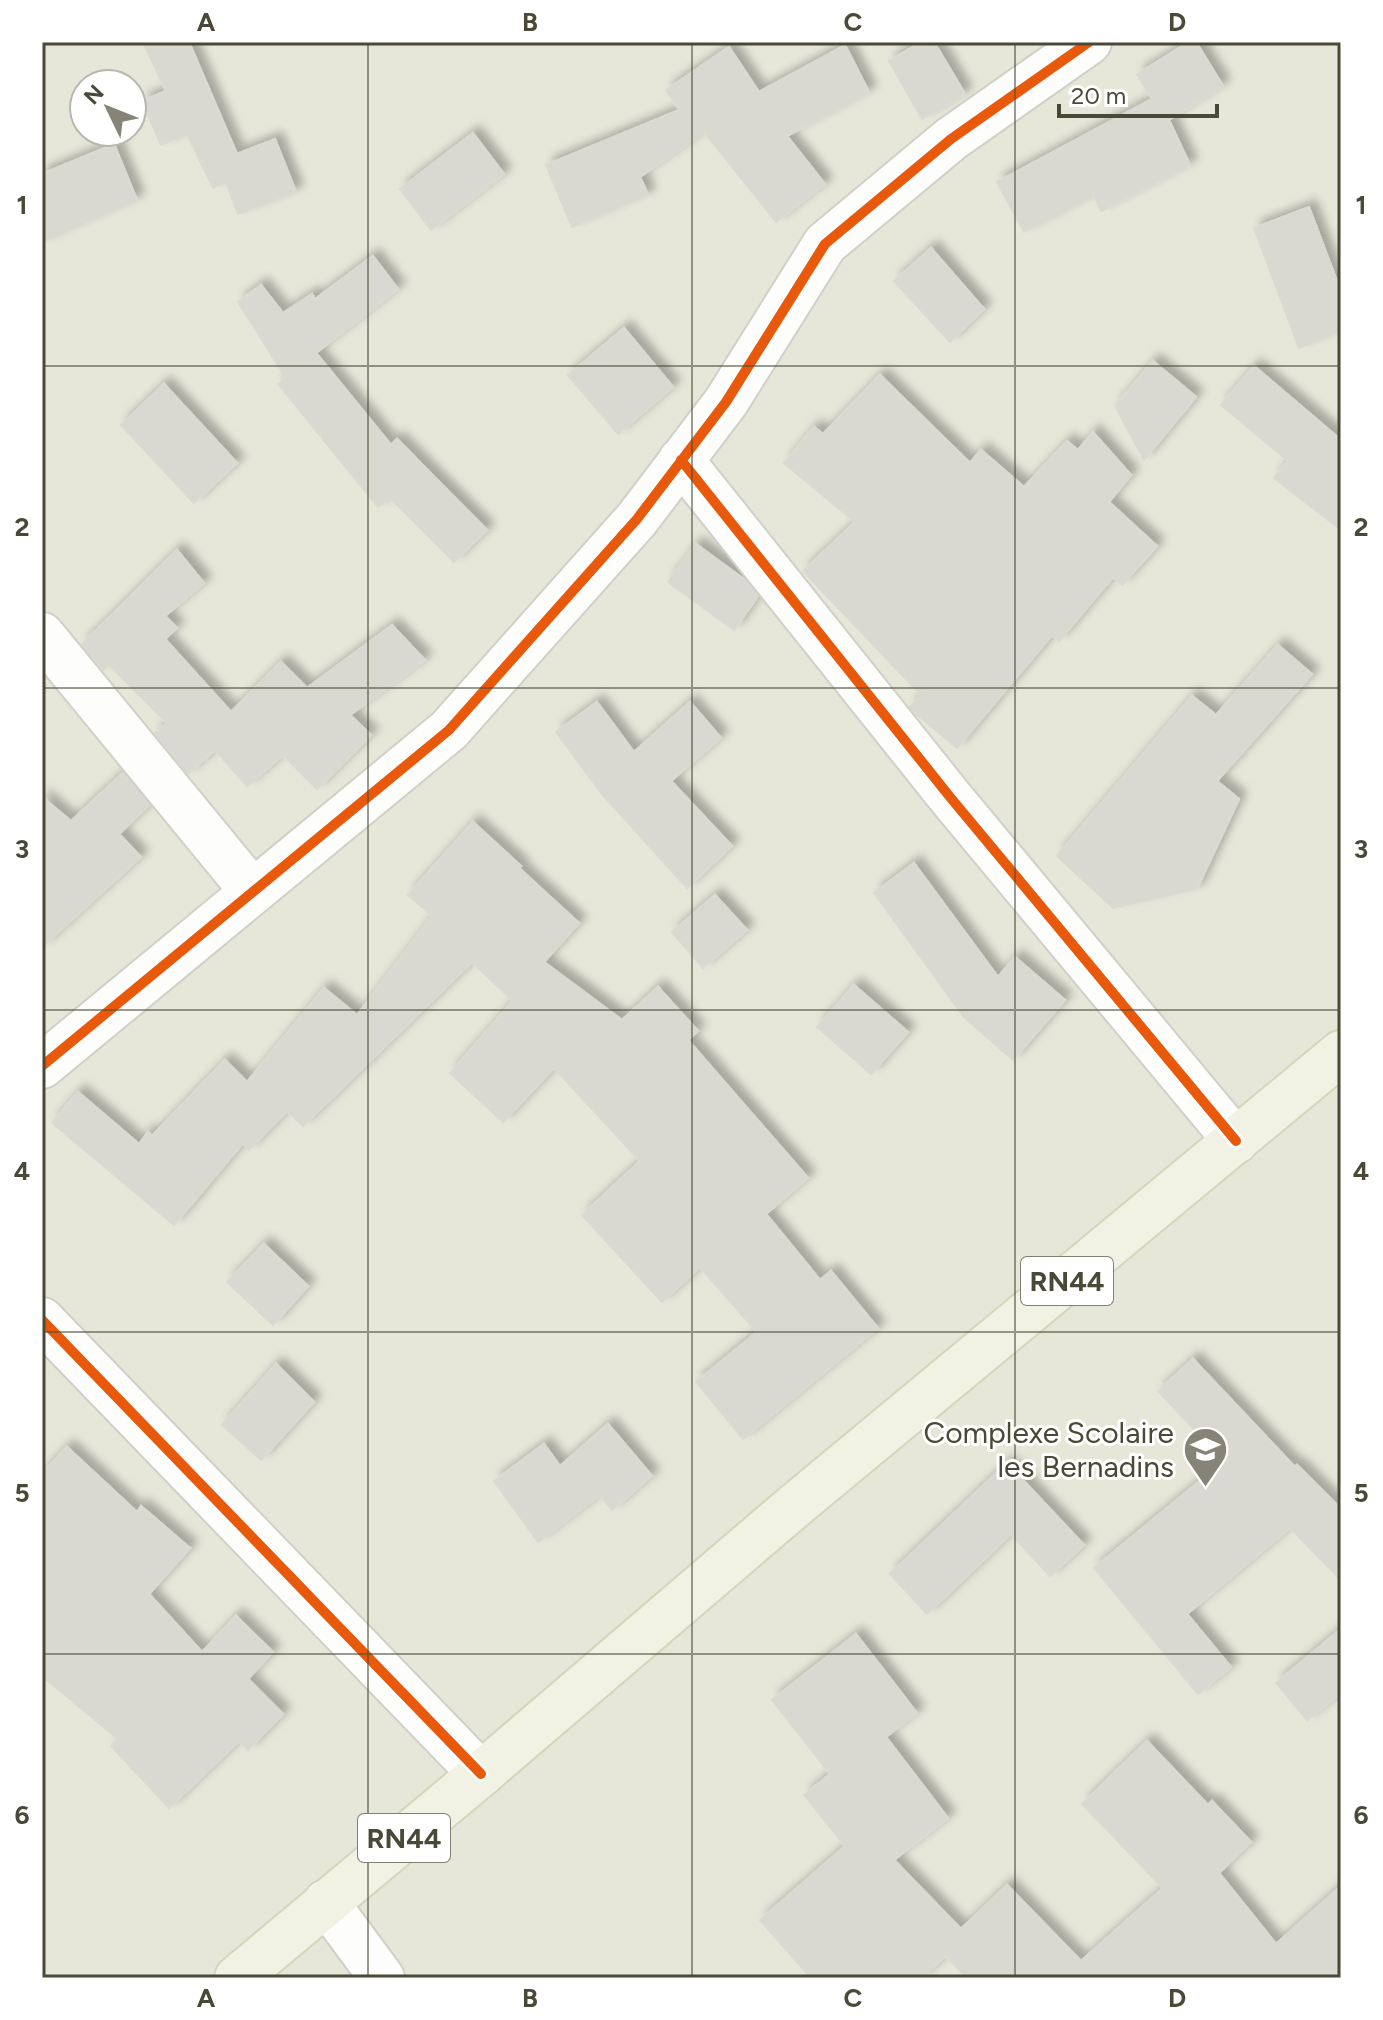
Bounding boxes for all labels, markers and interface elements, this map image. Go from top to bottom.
text: A [197,6,216,38]
text: B [522,6,538,38]
text: C [844,6,863,38]
text: D [1168,6,1186,38]
north arrow [68,68,148,148]
scale bar [1059,68,1217,118]
text: N [78,79,109,110]
text: 20 m [1071,81,1126,110]
text: 1 [17,189,27,221]
text: 1 [1356,189,1366,221]
text: 2 [14,511,30,543]
text: 2 [1353,511,1369,543]
text: 3 [15,833,29,865]
text: 3 [1354,833,1368,865]
text: 4 [14,1155,30,1187]
text: 4 [1353,1155,1369,1187]
road number: RN44 [1021,1257,1113,1305]
place label: Complexe Scolaire les Bernadins [924,1414,1174,1485]
school or university icon: Complexe Scolaire les Bernadins [1181,1426,1229,1489]
text: 5 [14,1477,30,1509]
text: 5 [1353,1477,1369,1509]
text: 6 [14,1799,30,1831]
text: 6 [1353,1799,1369,1831]
road number: RN44 [358,1814,450,1862]
text: A [197,1982,216,2014]
text: B [522,1982,538,2014]
text: C [844,1982,863,2014]
text: D [1168,1982,1186,2014]

